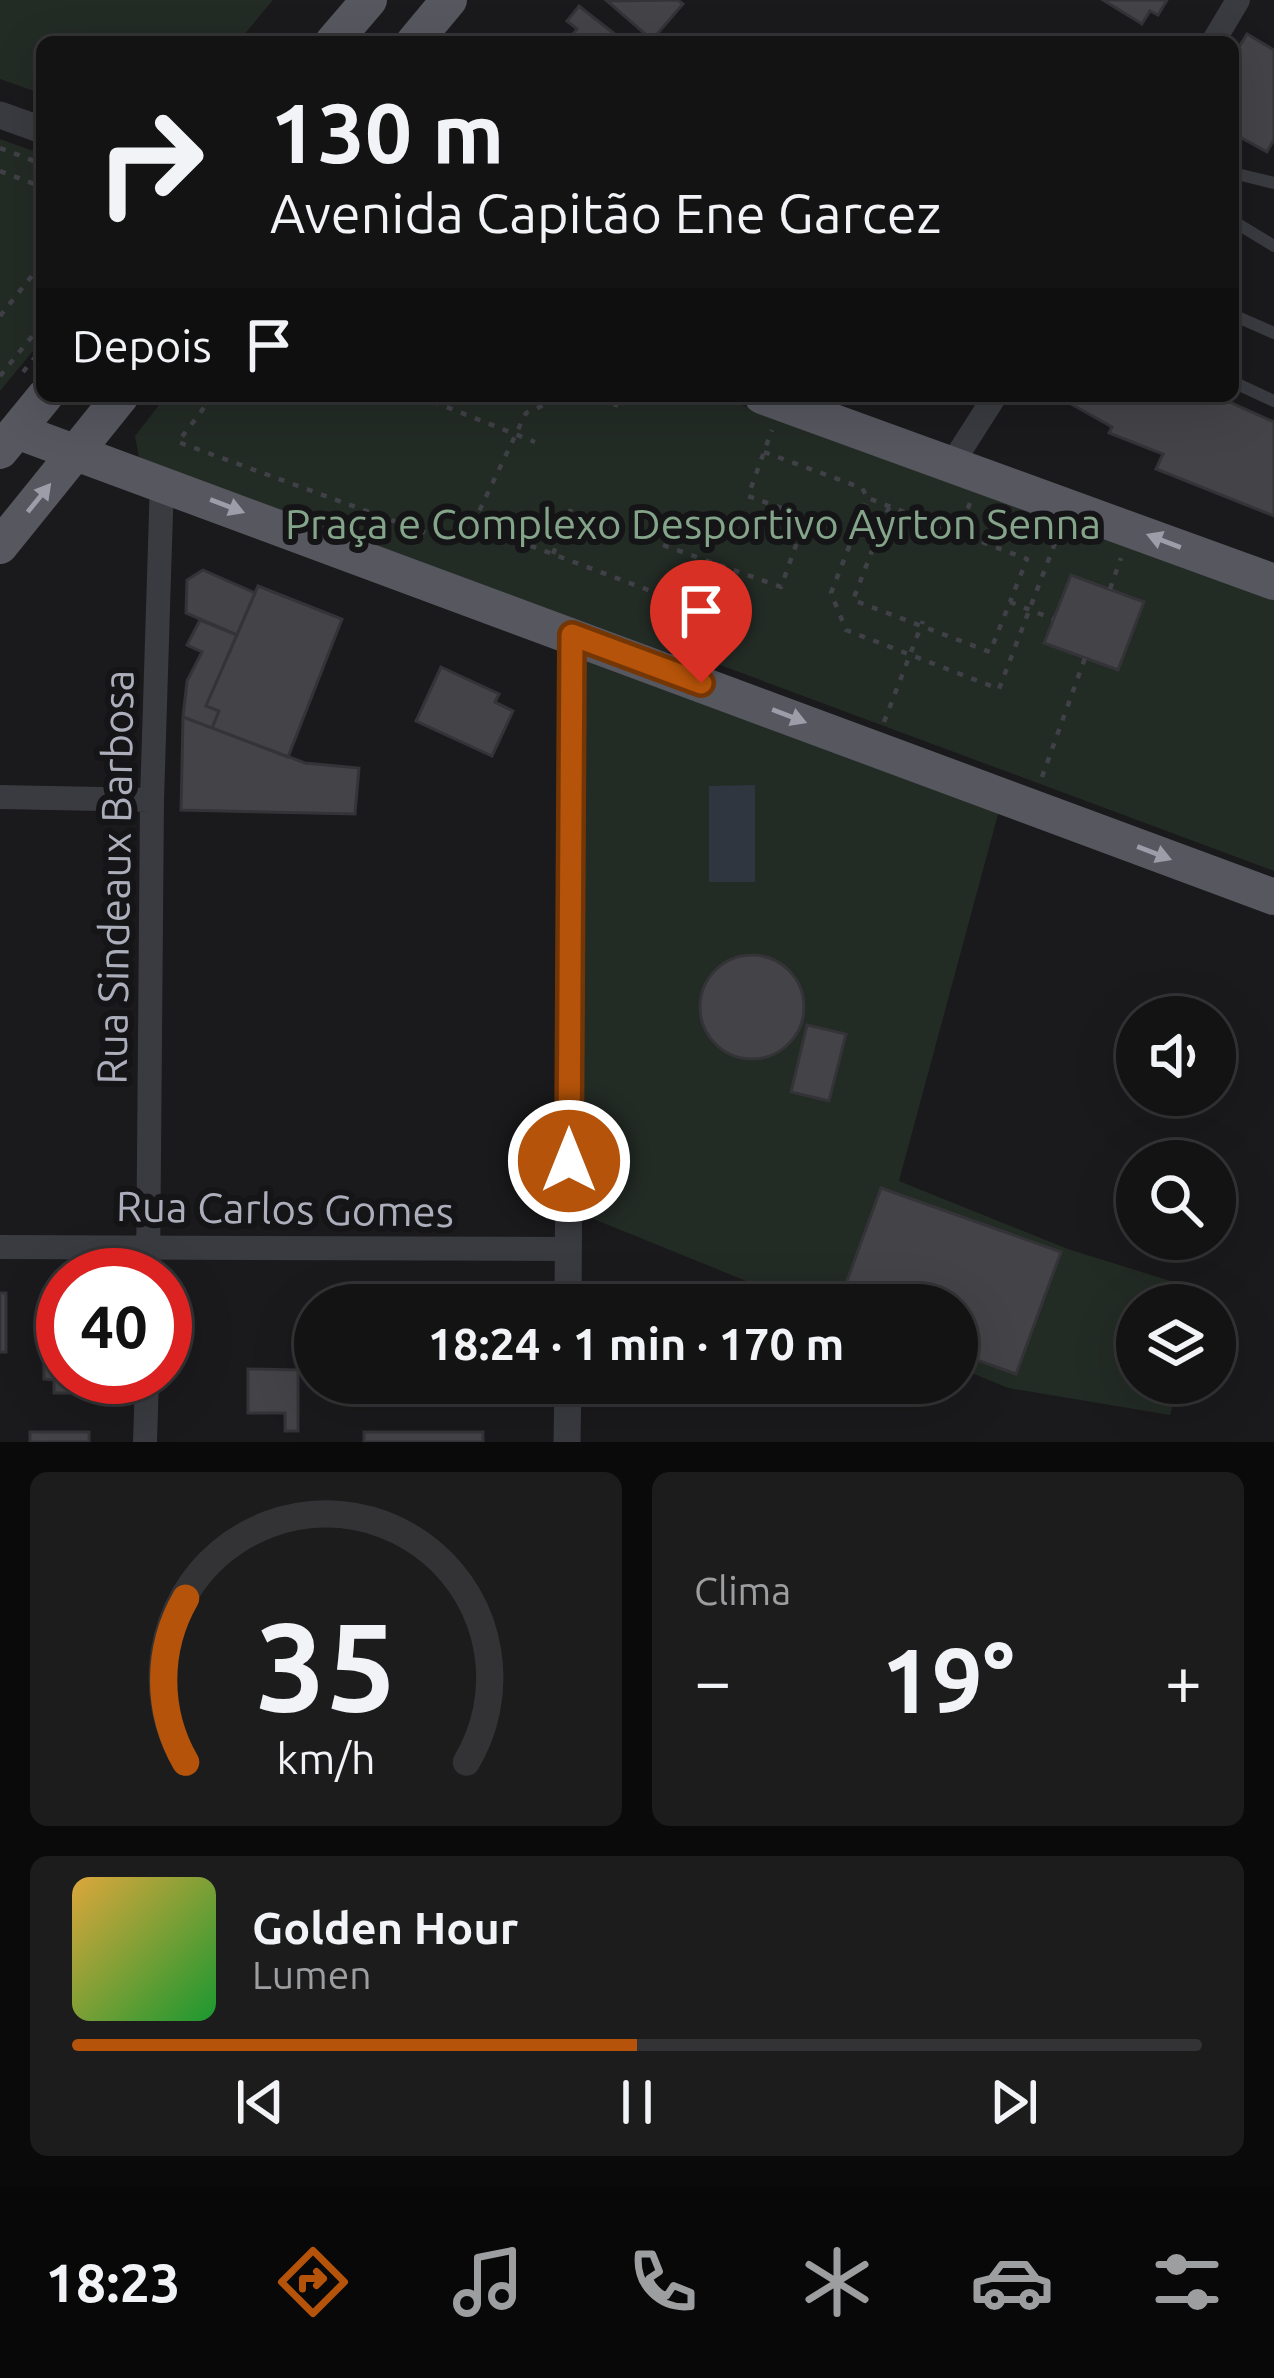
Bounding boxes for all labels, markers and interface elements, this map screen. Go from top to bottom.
icon: right [72,84,228,240]
text: 130 m [270,85,504,179]
text: Avenida Capitão Ene Garcez [270,183,941,243]
icon: arrive [236,312,302,378]
text: Depois [72,320,212,371]
one-way arrow [26,482,51,513]
one-way arrow [209,497,245,516]
park label: Praça e Complexo Desportivo Ayrton Senna [285,500,1101,547]
one-way arrow [1146,531,1182,550]
pin [650,560,752,683]
icon: arrive [668,578,734,644]
street label: Rua Sindeaux Barbosa [87,669,142,1085]
one-way arrow [771,708,807,726]
one-way arrow [1137,844,1173,863]
map controls [1116,996,1236,1404]
button: sound [1116,996,1236,1116]
position arrow [506,1098,632,1224]
button: search [1116,1140,1236,1260]
street label: Rua Carlos Gomes [116,1182,454,1235]
speed limit sign: 40 [36,1248,192,1404]
button: layers [1116,1284,1236,1404]
text: 18:24 · 1 min · 170 m [428,1318,844,1369]
text: Clima [694,1569,791,1612]
text: 35 [256,1595,396,1735]
text: 19° [881,1629,1015,1730]
text: − [694,1643,731,1717]
text: + [1165,1643,1202,1717]
text: km/h [276,1734,376,1782]
text: Golden Hour [252,1902,518,1953]
text: Lumen [252,1953,372,1996]
icon: previous [227,2069,293,2135]
icon: pause [604,2069,670,2135]
icon: next [981,2069,1047,2135]
icon: directions [271,2240,355,2324]
icon: music [446,2240,530,2324]
icon: phone [621,2240,705,2324]
icon: climate [795,2240,879,2324]
icon: car [970,2240,1054,2324]
icon: filters [1145,2240,1229,2324]
text: 18:23 [45,2252,180,2312]

